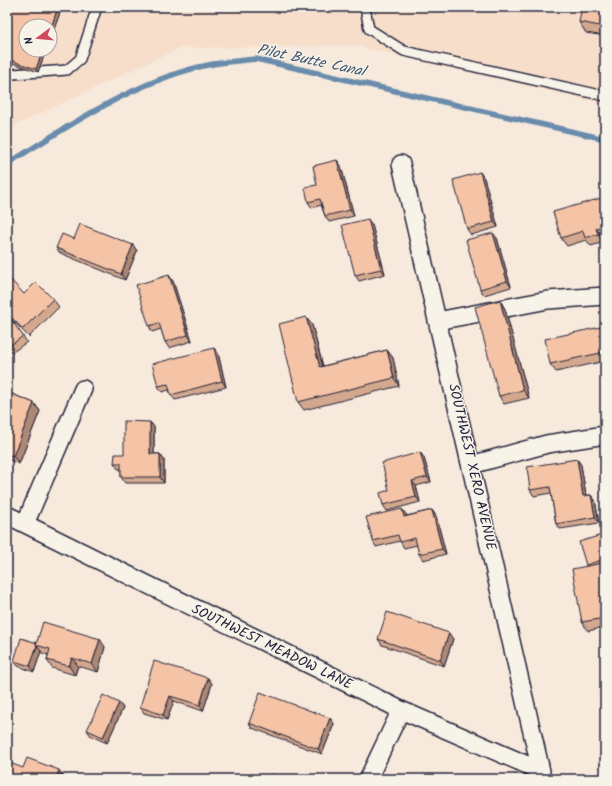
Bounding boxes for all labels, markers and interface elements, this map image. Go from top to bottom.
north arrow [18,18,58,58]
text: N [20,35,39,46]
water label: Pilot Butte Canal [255,38,370,85]
street label: SOUTHWEST XERO AVENUE [442,381,502,553]
street label: SOUTHWEST MEADOW LANE [188,598,357,696]

